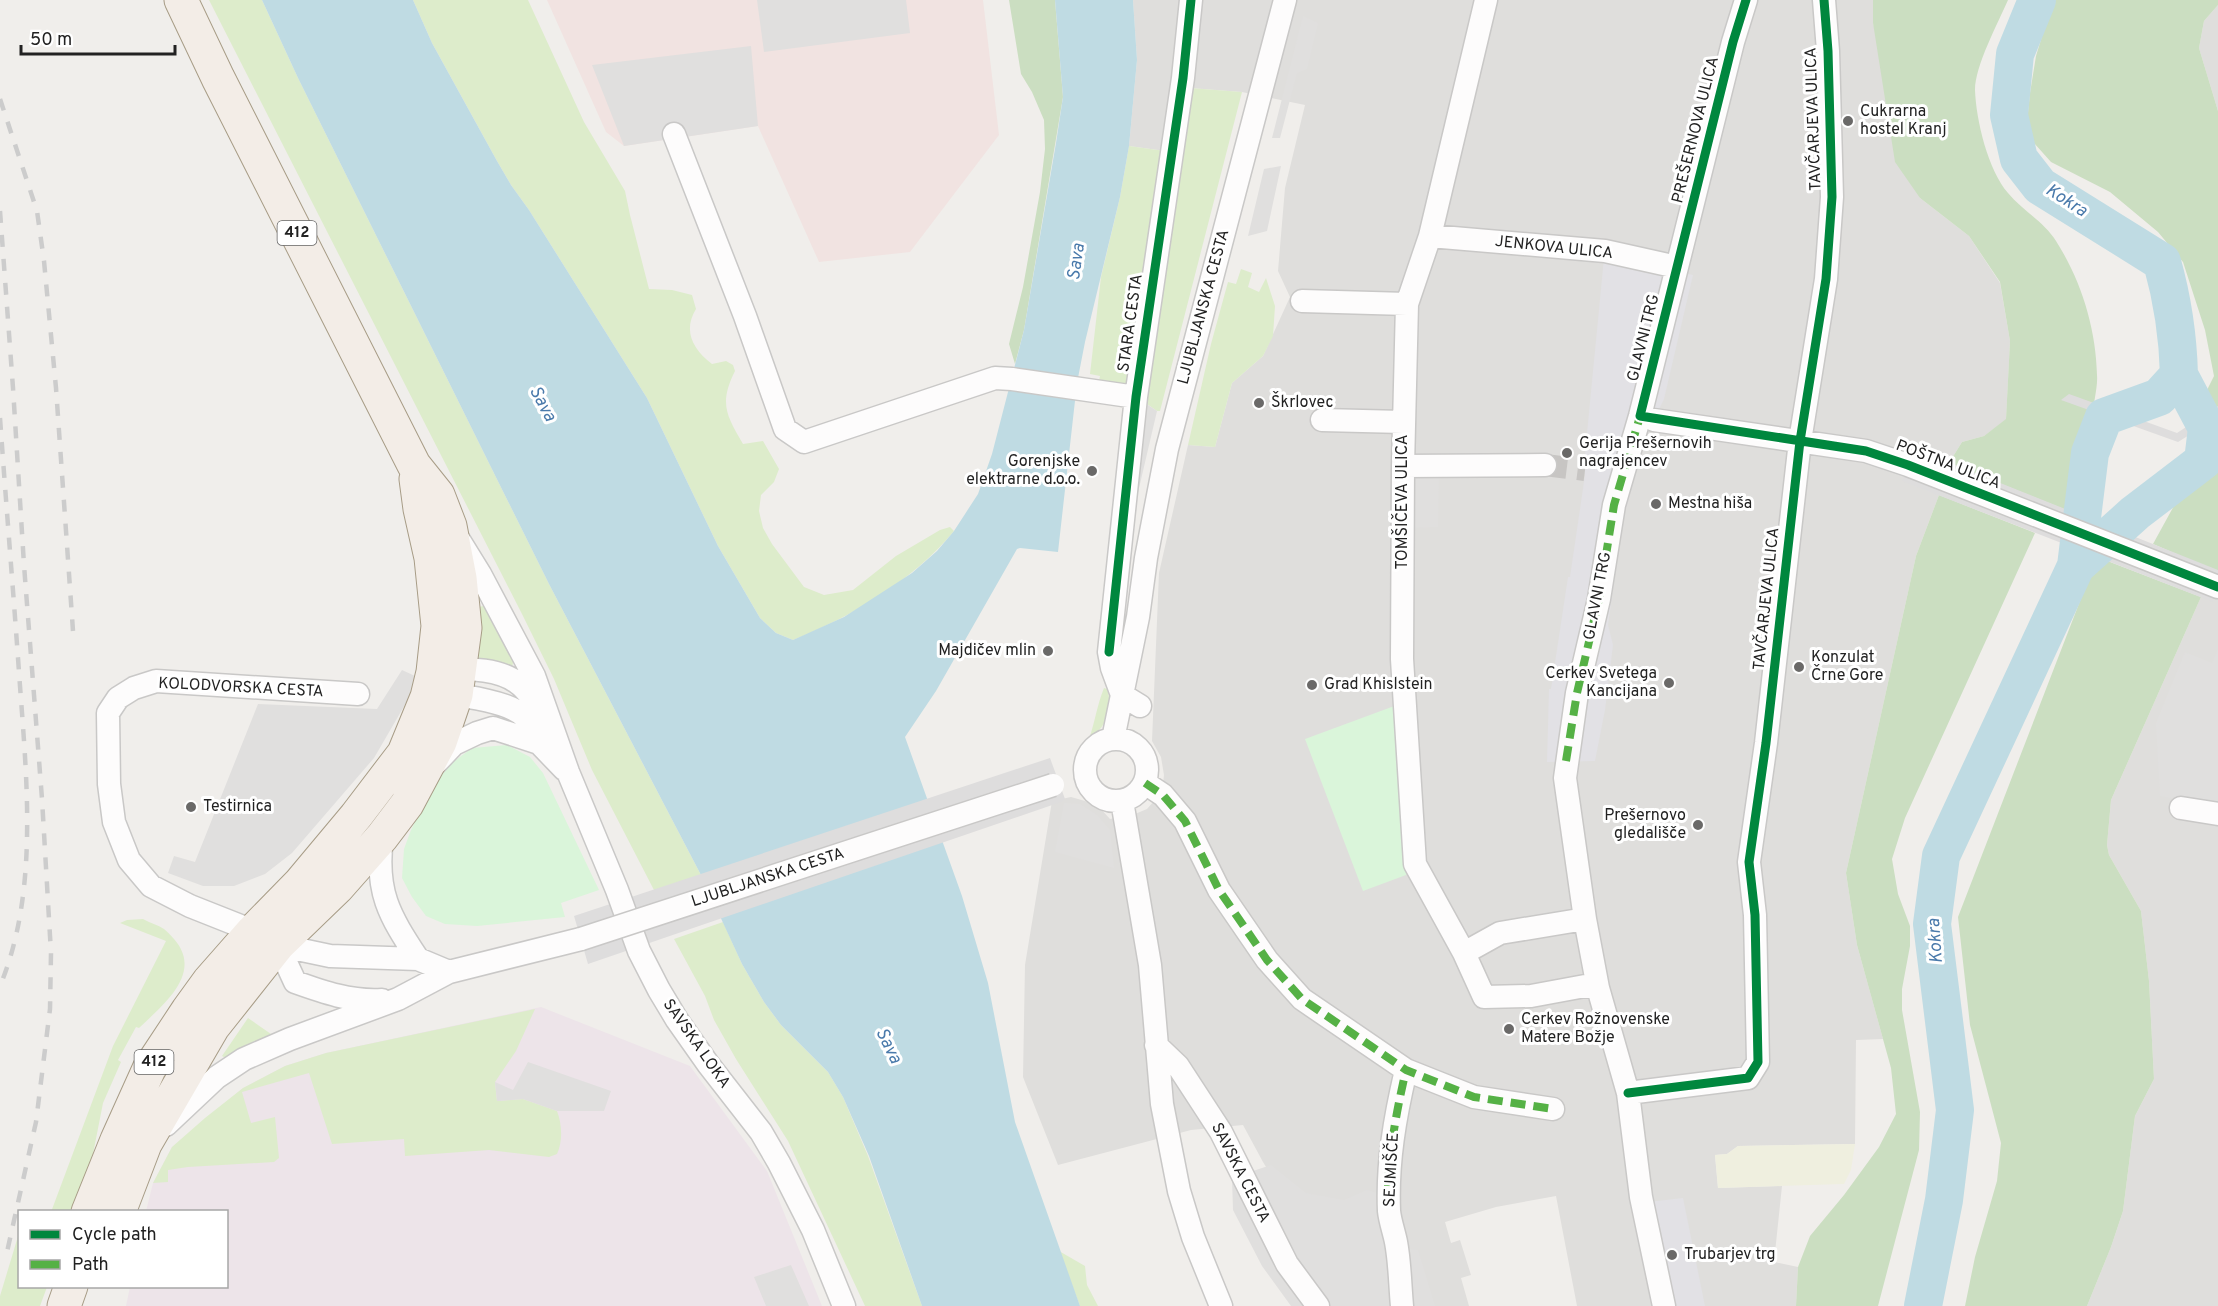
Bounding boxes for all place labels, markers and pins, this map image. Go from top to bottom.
place label: Cukrarna hostel Kranj [1860,102,1946,140]
marker: Cukrarna hostel Kranj [1841,114,1855,128]
place label: Škrlovec [1271,391,1333,413]
marker: Škrlovec [1252,396,1266,410]
place label: Gerija Prešernovih nagrajencev [1579,434,1712,472]
marker: Gerija Prešernovih nagrajencev [1560,446,1574,460]
place label: Gorenjske elektrarne d.o.o. [966,452,1080,490]
marker: Gorenjske elektrarne d.o.o. [1085,464,1099,478]
place label: Mestna hiša [1668,494,1752,514]
marker: Mestna hiša [1649,497,1663,511]
place label: Majdičev mlin [938,641,1036,661]
marker: Majdičev mlin [1041,644,1055,658]
place label: Konzulat Črne Gore [1811,648,1883,686]
marker: Konzulat Črne Gore [1792,660,1806,674]
place label: Cerkev Svetega Kancijana [1545,664,1657,702]
place label: Grad Khislstein [1324,675,1433,695]
marker: Cerkev Svetega Kancijana [1662,676,1676,690]
marker: Grad Khislstein [1305,678,1319,692]
place label: Testirnica [203,797,272,817]
marker: Testirnica [184,800,198,814]
place label: Prešernovo gledališče [1604,806,1686,844]
marker: Prešernovo gledališče [1691,818,1705,832]
place label: Cerkev Rožnovenske Matere Božje [1521,1010,1670,1048]
marker: Cerkev Rožnovenske Matere Božje [1502,1022,1516,1036]
place label: Trubarjev trg [1684,1245,1776,1265]
marker: Trubarjev trg [1665,1248,1679,1262]

